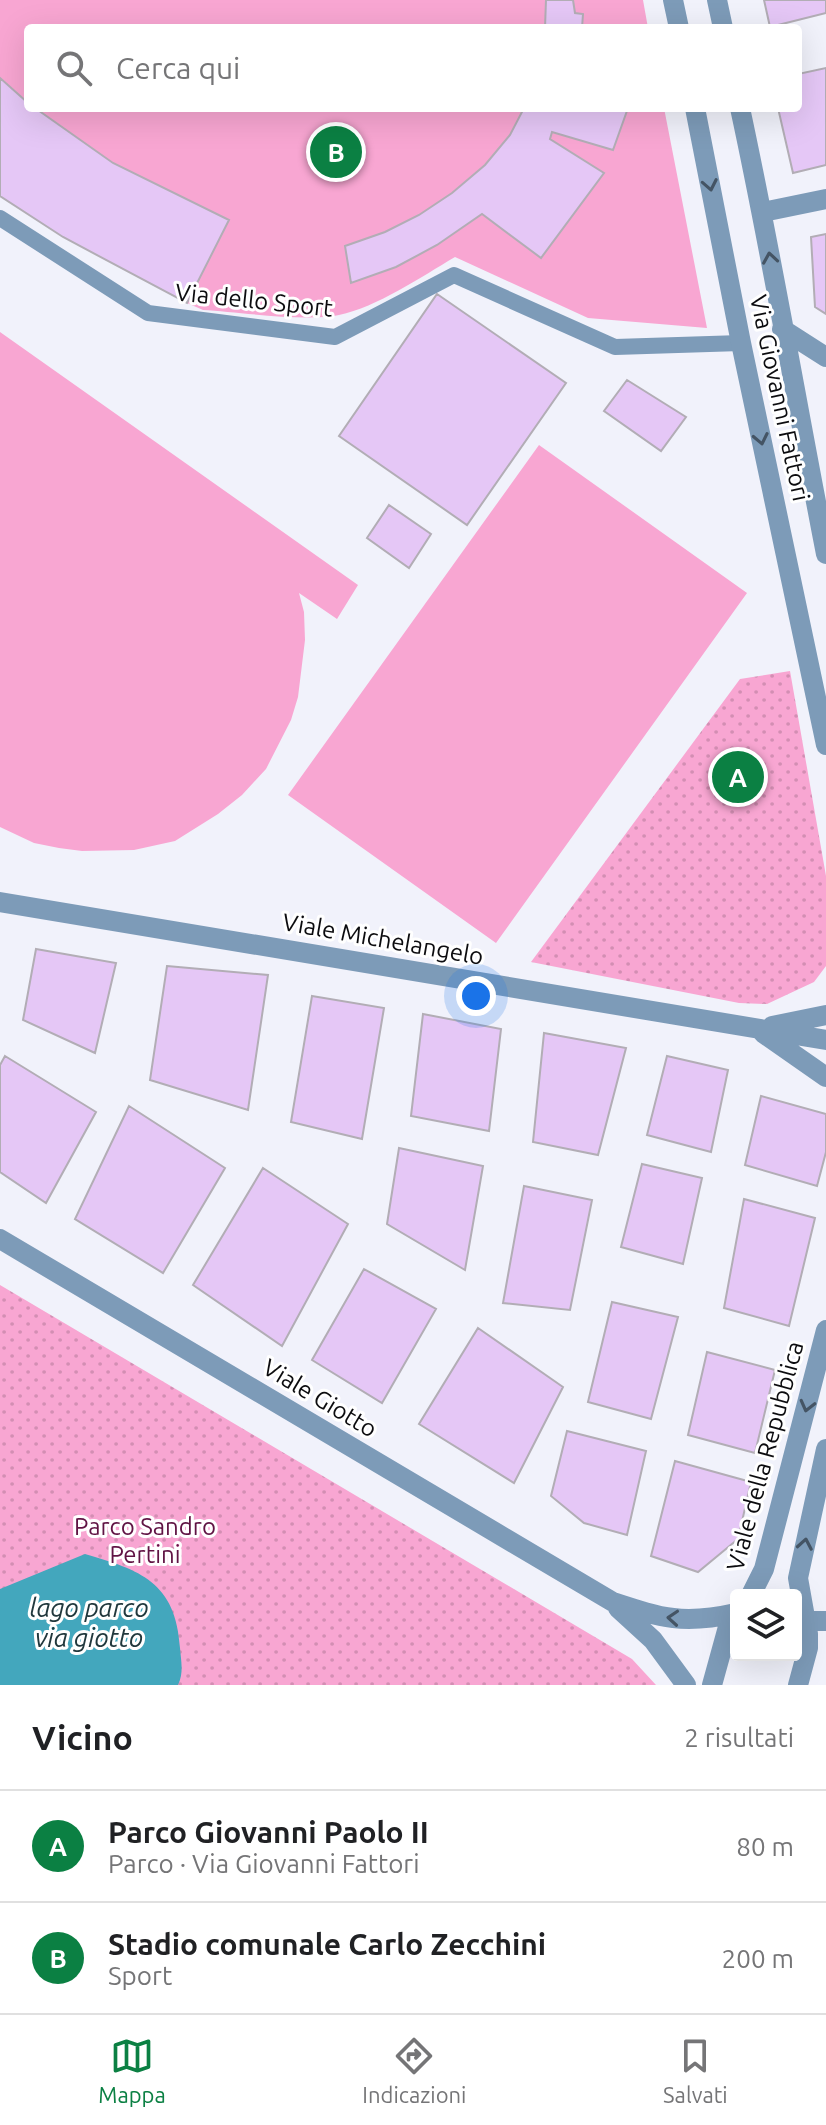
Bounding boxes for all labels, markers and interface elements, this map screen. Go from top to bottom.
search box [24,24,802,112]
icon: search [52,46,96,90]
text: Cerca qui [116,51,240,85]
pin: B [310,122,362,182]
one-way arrow [701,177,718,191]
one-way arrow [763,251,780,264]
street label: Via dello Sport [174,278,335,322]
street label: Via Giovanni Fattori [745,292,815,504]
one-way arrow [752,433,769,446]
pin: A [712,747,764,807]
street label: Viale Michelangelo [280,908,486,970]
your location [456,976,496,1016]
street label: Viale della Repubblica [721,1338,809,1574]
street label: Viale Giotto [258,1354,382,1442]
one-way arrow [799,1398,816,1412]
park label: Parco Sandro Pertini [74,1513,216,1568]
one-way arrow [795,1537,812,1550]
map controls [730,1589,802,1661]
button: layers [730,1589,802,1661]
water label: lago parco via giotto [29,1593,149,1652]
one-way arrow [666,1610,679,1627]
text: Vicino [32,1718,133,1756]
text: 2 risultati [684,1723,794,1752]
text: Parco Giovanni Paolo II [108,1815,429,1849]
text: A [49,1832,67,1861]
text: 80 m [736,1832,794,1861]
text: Parco · Via Giovanni Fattori [108,1849,420,1878]
text: Stadio comunale Carlo Zecchini [108,1927,546,1961]
text: B [49,1944,67,1973]
text: 200 m [722,1944,794,1973]
text: Sport [108,1961,172,1990]
tab: Mappa [98,2034,166,2107]
tab: Indicazioni [362,2034,466,2107]
tab: Salvati [663,2034,728,2107]

